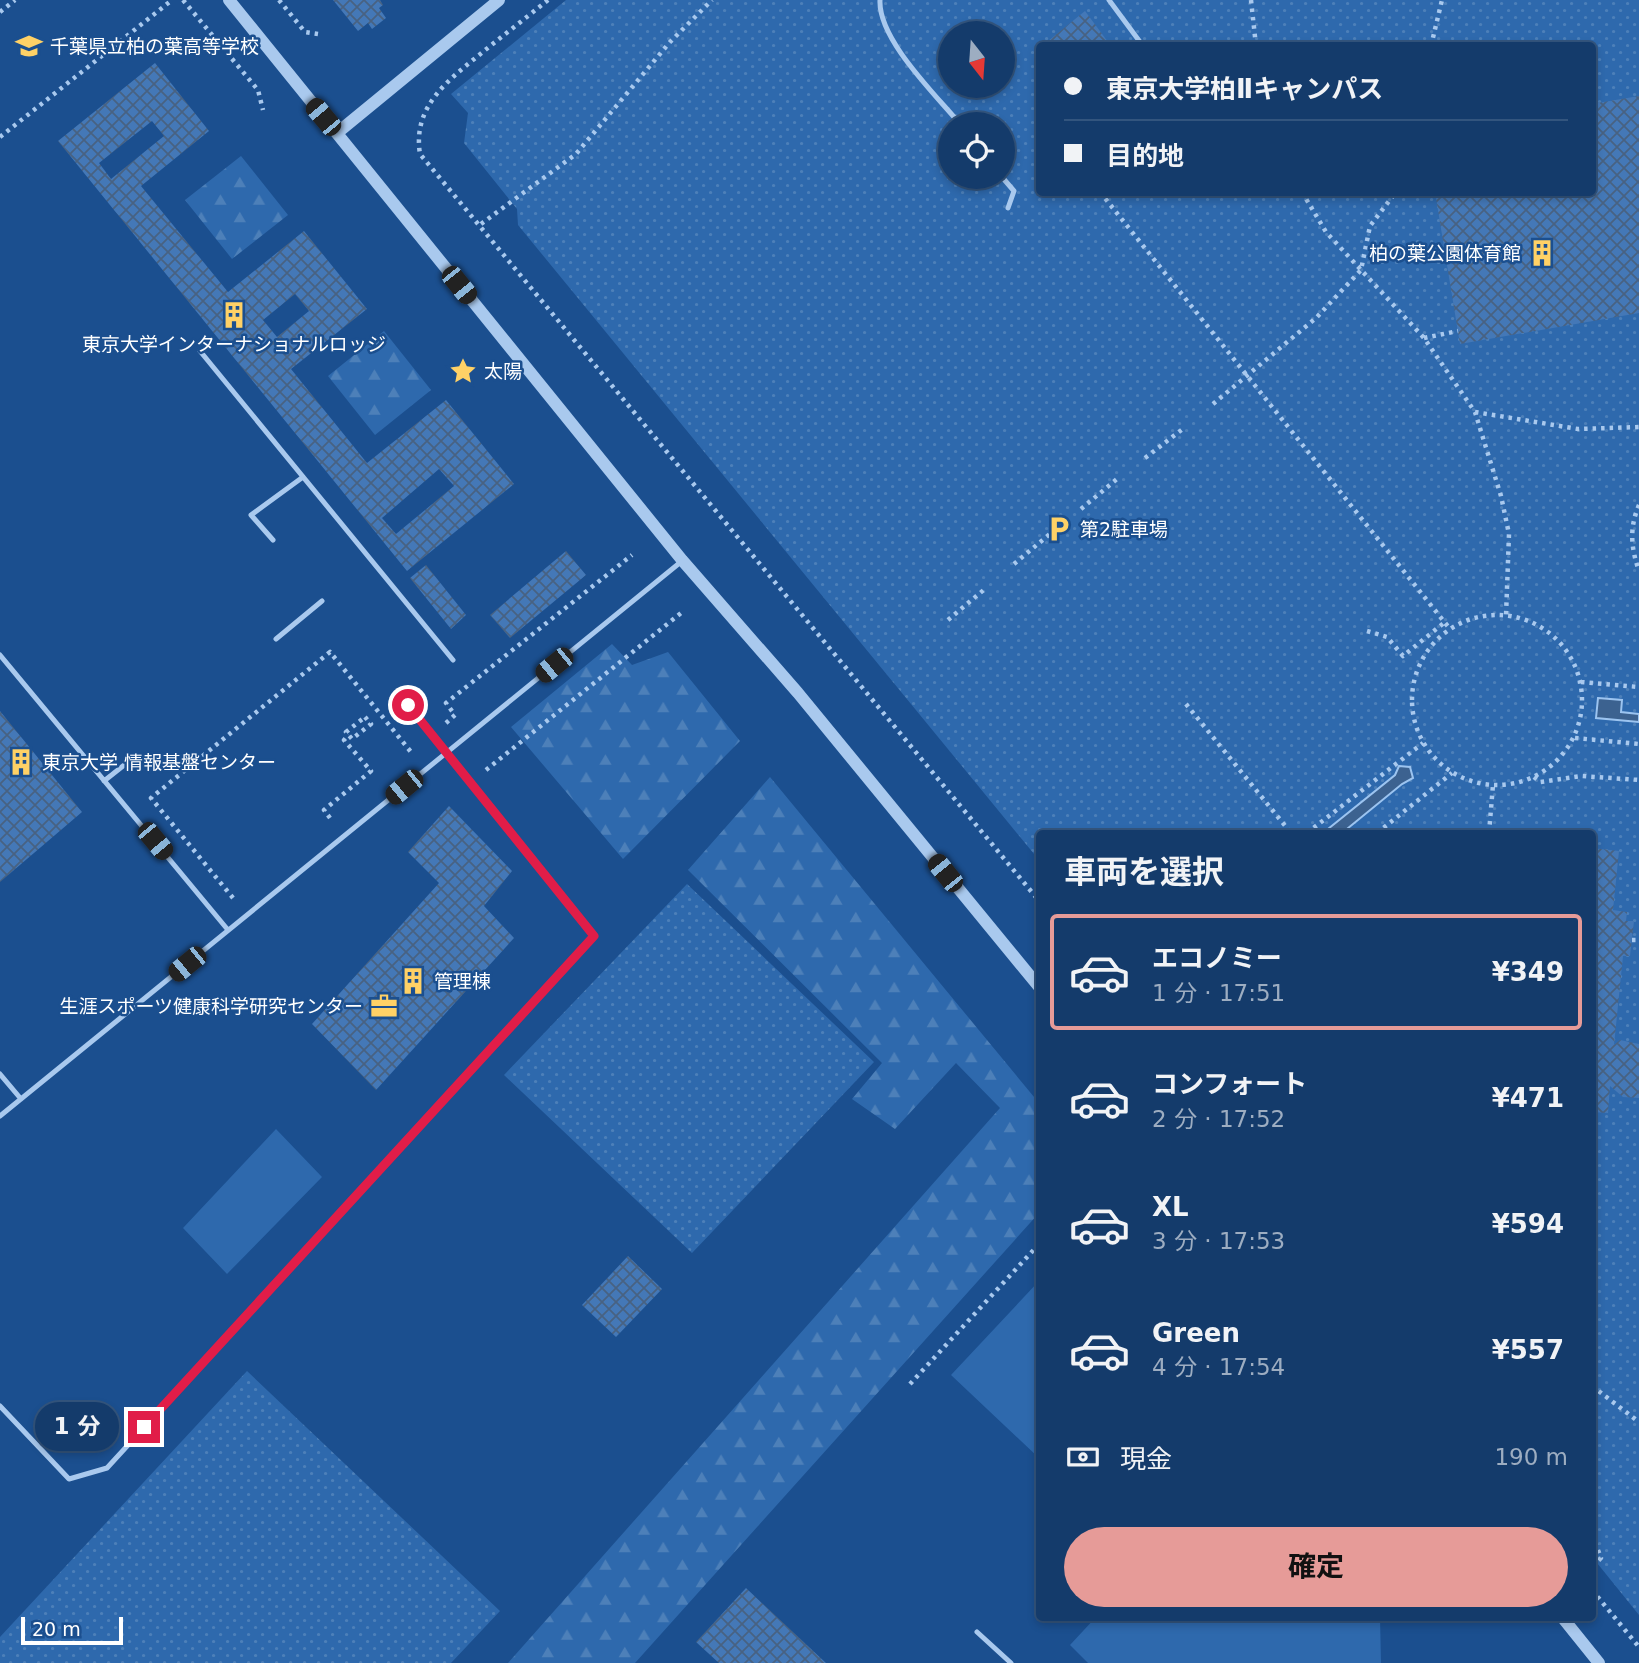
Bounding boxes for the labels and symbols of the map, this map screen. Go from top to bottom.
north arrow [938,21,1015,98]
school or university icon: 千葉県立柏の葉高等学校 [14,31,44,61]
place label: 千葉県立柏の葉高等学校 [50,35,259,57]
car [302,94,345,140]
building icon: 柏の葉公園体育館 [1527,238,1557,268]
place label: 柏の葉公園体育館 [1369,242,1521,264]
car [438,262,481,308]
building icon: 東京大学インターナショナルロッジ [219,300,249,330]
place label: 東京大学インターナショナルロッジ [82,333,386,355]
place icon: 太陽 [448,356,478,386]
place label: 太陽 [484,360,522,382]
parking icon: 第2駐車場 [1044,514,1074,544]
place label: 第2駐車場 [1080,518,1168,540]
car [532,644,577,686]
route start [392,689,424,721]
building icon: 東京大学 情報基盤センター [6,747,36,777]
place label: 東京大学 情報基盤センター [42,751,276,773]
car [382,766,427,808]
car [134,818,177,864]
car [924,850,967,896]
car [165,943,210,985]
building icon: 管理棟 [398,966,428,996]
place label: 管理棟 [434,970,491,992]
office icon: 生涯スポーツ健康科学研究センター [369,991,399,1021]
place label: 生涯スポーツ健康科学研究センター [59,995,363,1017]
callout: 1 分 [36,1402,120,1452]
route end [128,1411,160,1443]
scale bar [21,1614,122,1646]

